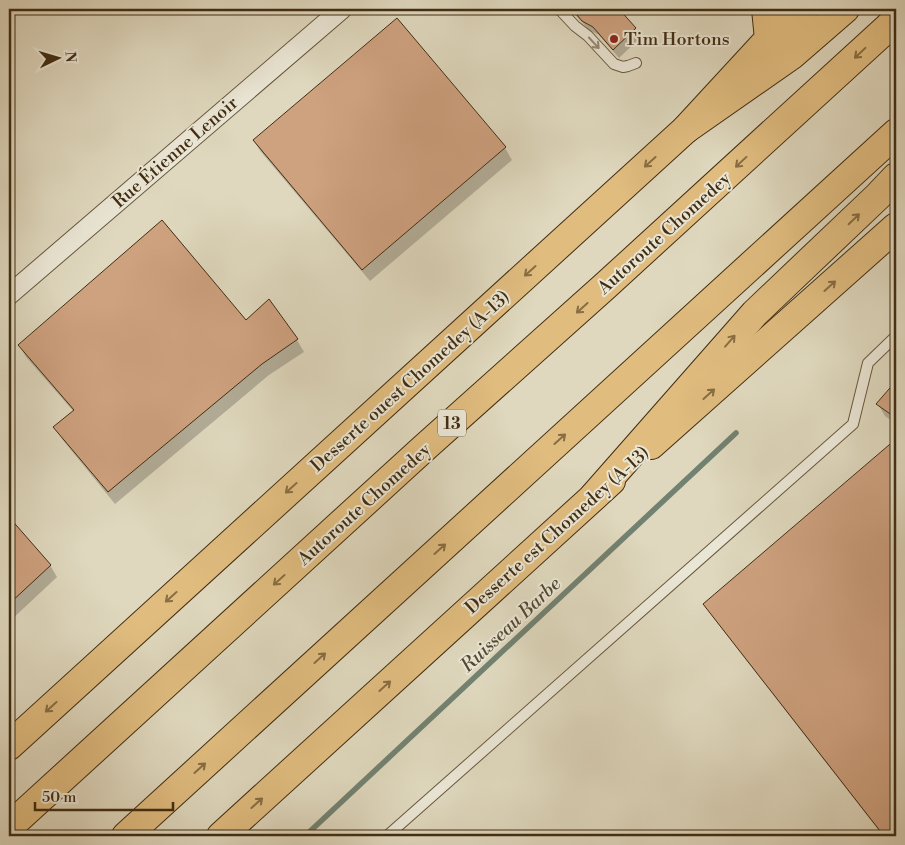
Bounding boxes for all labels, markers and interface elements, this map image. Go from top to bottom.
place label: Tim Hortons [624,28,730,51]
north arrow [32,32,82,82]
marker: Tim Hortons [608,33,620,45]
one-way arrow [588,36,600,49]
one-way arrow [854,47,867,59]
text: N [61,51,79,63]
street label: Rue Étienne Lenoir [108,91,243,213]
one-way arrow [643,156,656,168]
one-way arrow [734,157,747,168]
street label: Autoroute Chomedey [592,167,736,300]
one-way arrow [847,213,860,225]
one-way arrow [523,265,536,277]
one-way arrow [823,281,836,292]
street label: Desserte ouest Chomedey (A-13) [306,286,514,476]
one-way arrow [576,302,589,313]
one-way arrow [724,335,736,348]
one-way arrow [702,388,715,400]
road number: 13 [438,409,466,436]
one-way arrow [554,433,567,445]
street label: Autoroute Chomedey [292,438,436,571]
street label: Desserte est Chomedey (A-13) [460,441,654,619]
one-way arrow [285,482,298,494]
one-way arrow [434,543,447,555]
water label: Ruisseau Barbe [455,572,566,678]
one-way arrow [273,575,286,586]
one-way arrow [165,592,178,603]
one-way arrow [314,652,327,664]
one-way arrow [379,681,392,692]
one-way arrow [45,701,58,713]
one-way arrow [194,762,207,774]
scale bar [35,780,172,812]
text: 50 m [42,788,76,807]
one-way arrow [251,797,264,809]

